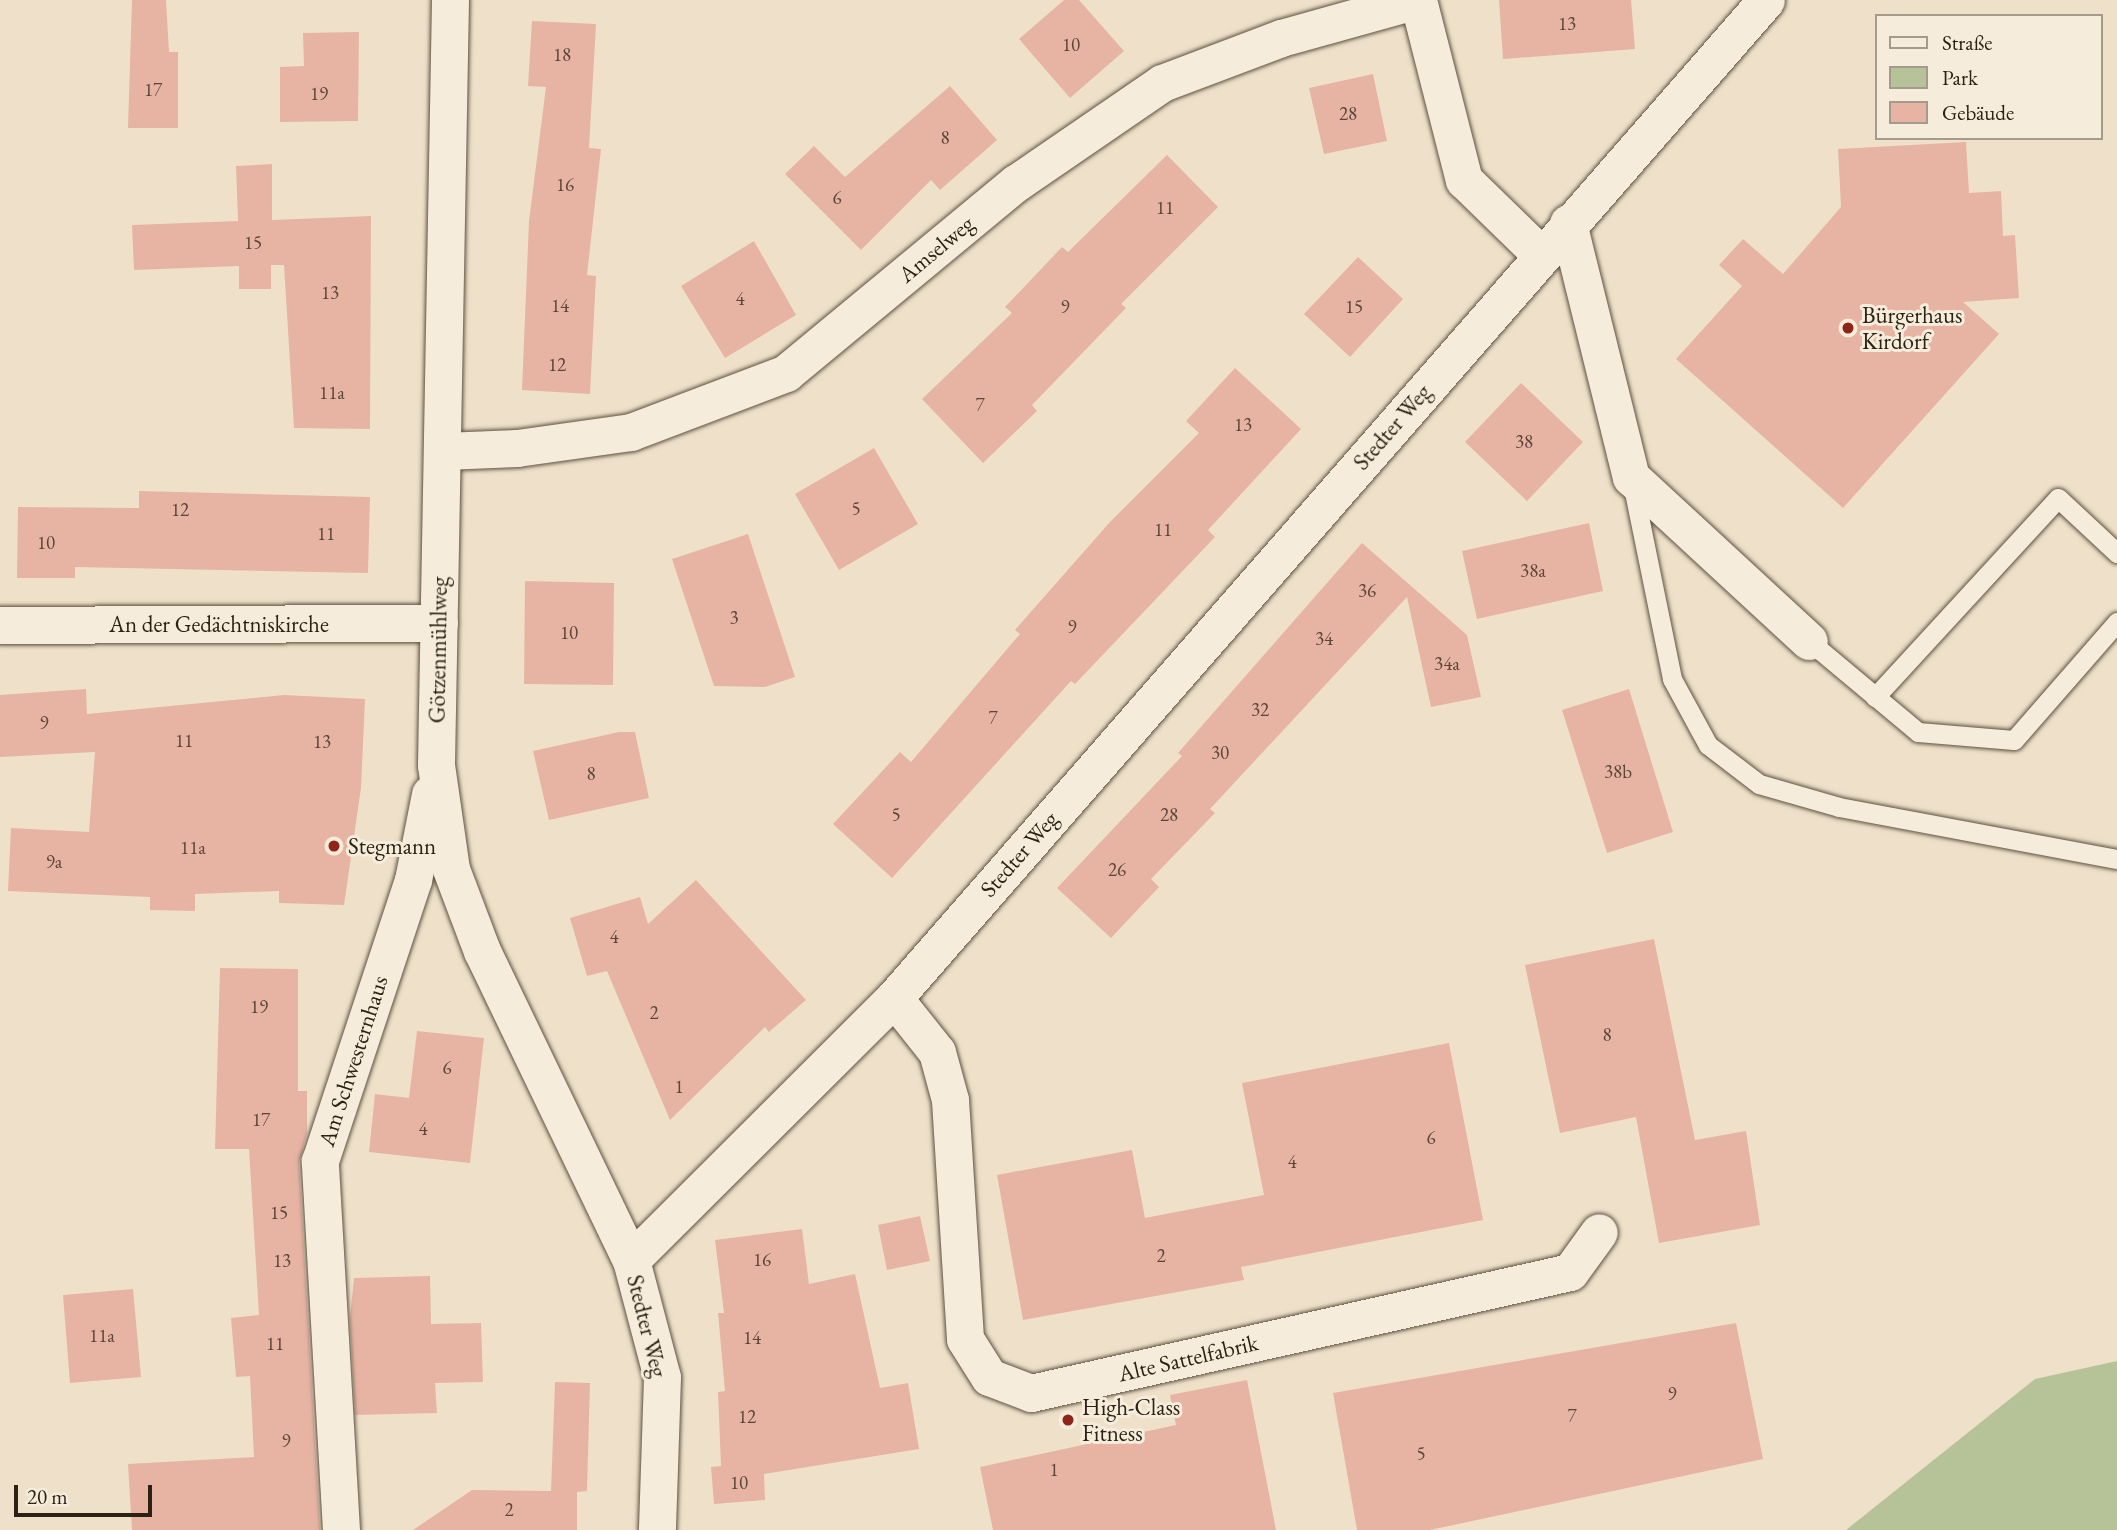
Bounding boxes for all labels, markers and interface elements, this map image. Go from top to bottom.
house number: 13 [1558,13,1576,35]
legend [1876,14,2103,140]
text: Straße [1942,29,1993,56]
house number: 10 [1062,34,1080,56]
house number: 18 [553,44,571,66]
text: Park [1942,64,1978,91]
house number: 17 [144,79,162,101]
house number: 19 [310,83,328,105]
text: Gebäude [1942,99,2014,126]
house number: 28 [1339,103,1357,125]
house number: 8 [940,127,950,149]
house number: 16 [556,174,574,196]
house number: 6 [832,187,842,209]
house number: 11 [1156,197,1174,219]
street label: Amselweg [893,210,979,288]
house number: 15 [244,232,262,254]
house number: 13 [321,282,339,304]
house number: 4 [735,288,745,310]
house number: 14 [551,295,569,317]
house number: 9 [1060,296,1070,318]
house number: 15 [1345,296,1363,318]
place label: Bürgerhaus Kirdorf [1862,301,1963,355]
marker: Bürgerhaus Kirdorf [1840,320,1856,336]
house number: 12 [548,354,566,376]
street label: Stedter Weg [1347,379,1437,475]
house number: 11a [319,382,345,404]
house number: 7 [975,394,985,416]
house number: 13 [1234,414,1252,436]
house number: 38 [1515,431,1533,453]
house number: 5 [851,498,861,520]
house number: 12 [171,499,189,521]
house number: 11 [1154,519,1172,541]
house number: 11 [317,523,335,545]
house number: 10 [37,532,55,554]
house number: 38a [1520,560,1546,582]
street label: Götzenmühlweg [423,576,453,724]
house number: 36 [1358,580,1376,602]
house number: 3 [729,607,739,629]
street label: An der Gedächtniskirche [109,610,329,638]
house number: 9 [1067,616,1077,638]
house number: 10 [560,622,578,644]
house number: 34 [1315,628,1333,650]
house number: 34a [1434,653,1460,675]
house number: 32 [1251,699,1269,721]
house number: 7 [988,707,998,729]
house number: 9 [39,712,49,734]
house number: 11 [175,730,193,752]
house number: 13 [313,731,331,753]
house number: 30 [1211,742,1229,764]
house number: 38b [1604,761,1632,783]
house number: 8 [586,763,596,785]
house number: 5 [891,804,901,826]
house number: 28 [1160,804,1178,826]
street label: Stedter Weg [974,806,1064,902]
place label: Stegmann [348,832,436,860]
house number: 11a [180,837,206,859]
marker: Stegmann [326,838,342,854]
house number: 9a [46,851,62,873]
house number: 26 [1108,859,1126,881]
house number: 4 [609,926,619,948]
street label: Am Schwesternhaus [312,972,394,1150]
house number: 19 [250,996,268,1018]
house number: 2 [649,1002,659,1024]
house number: 8 [1602,1024,1612,1046]
house number: 6 [442,1057,452,1079]
house number: 1 [674,1076,684,1098]
house number: 17 [252,1109,270,1131]
house number: 4 [418,1118,428,1140]
house number: 6 [1426,1127,1436,1149]
house number: 4 [1287,1151,1297,1173]
house number: 15 [270,1202,288,1224]
house number: 2 [1156,1245,1166,1267]
house number: 16 [753,1249,771,1271]
house number: 13 [273,1250,291,1272]
street label: Stedter Weg [621,1272,673,1380]
house number: 11a [89,1325,115,1347]
house number: 14 [743,1327,761,1349]
street label: Alte Sattelfabrik [1115,1328,1261,1388]
house number: 11 [266,1333,284,1355]
house number: 9 [1667,1383,1677,1405]
place label: High-Class Fitness [1082,1393,1180,1447]
house number: 7 [1567,1405,1577,1427]
house number: 12 [738,1406,756,1428]
marker: High-Class Fitness [1060,1412,1076,1428]
house number: 9 [281,1430,291,1452]
house number: 5 [1416,1443,1426,1465]
house number: 1 [1049,1459,1059,1481]
scale bar [18,1470,156,1514]
house number: 10 [730,1472,748,1494]
text: 20 m [27,1483,68,1510]
house number: 2 [504,1499,514,1521]

